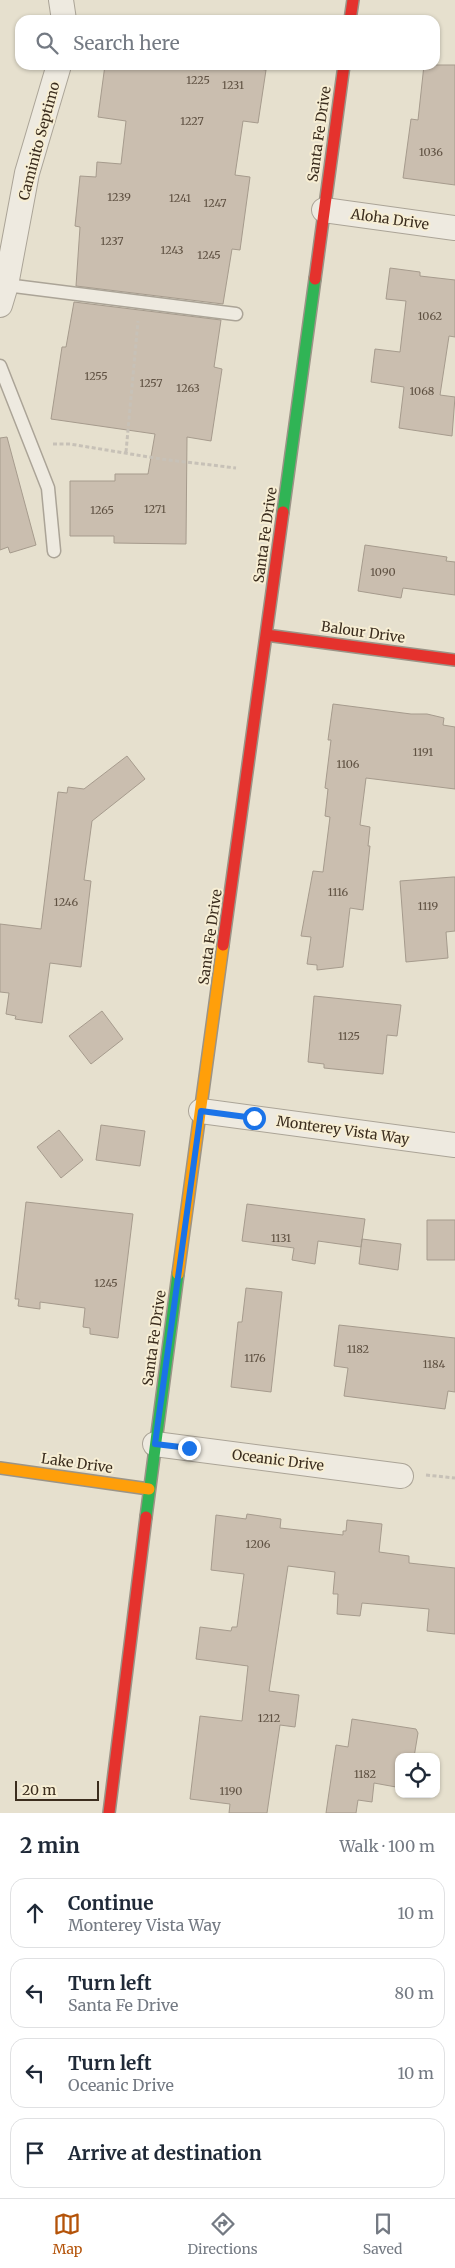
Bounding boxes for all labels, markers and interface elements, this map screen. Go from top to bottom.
search box [15,15,440,70]
icon: search [33,29,61,57]
text: Search here [73,31,180,55]
house number: 1225 [186,73,210,87]
house number: 1231 [222,78,244,92]
street label: Caminito Septimo [15,80,63,202]
street label: Santa Fe Drive [303,85,335,183]
house number: 1227 [180,114,204,128]
house number: 1036 [419,145,443,159]
house number: 1239 [107,190,131,204]
house number: 1241 [169,191,191,205]
house number: 1247 [204,196,227,210]
street label: Aloha Drive [349,204,430,233]
house number: 1237 [100,234,124,248]
house number: 1243 [160,243,184,257]
house number: 1245 [197,248,221,262]
house number: 1062 [418,309,442,323]
house number: 1255 [84,369,108,383]
house number: 1257 [139,376,163,390]
house number: 1263 [176,381,200,395]
house number: 1068 [410,384,435,398]
street label: Santa Fe Drive [249,486,281,584]
house number: 1271 [144,502,166,516]
house number: 1265 [90,503,114,517]
house number: 1090 [370,565,396,579]
street label: Balour Drive [320,617,406,647]
house number: 1191 [413,745,433,759]
house number: 1106 [337,757,360,771]
house number: 1116 [328,885,349,899]
street label: Santa Fe Drive [194,888,226,986]
house number: 1246 [54,895,79,909]
house number: 1119 [418,899,439,913]
house number: 1125 [338,1029,360,1043]
route start [243,1107,266,1130]
street label: Monterey Vista Way [275,1112,411,1148]
house number: 1131 [271,1231,291,1245]
house number: 1245 [94,1276,118,1290]
street label: Santa Fe Drive [138,1289,170,1387]
house number: 1182 [347,1342,369,1356]
house number: 1176 [244,1351,266,1365]
house number: 1184 [423,1357,445,1371]
route end [178,1437,201,1460]
street label: Oceanic Drive [231,1445,325,1475]
street label: Lake Drive [40,1449,114,1477]
house number: 1206 [246,1537,271,1551]
house number: 1212 [258,1711,280,1725]
map controls [395,1753,440,1798]
button: locate [395,1753,440,1798]
house number: 1182 [354,1767,376,1781]
scale bar [15,1778,99,1801]
text: 20 m [22,1781,56,1799]
house number: 1190 [220,1784,242,1798]
text: 2 min [20,1832,80,1859]
text: Walk · 100 m [340,1836,435,1856]
text: Continue [68,1891,154,1915]
icon: ahead [21,1899,49,1927]
text: 10 m [397,1903,434,1923]
text: Monterey Vista Way [68,1915,221,1935]
text: Turn left [68,1971,152,1995]
icon: left [21,1979,49,2007]
text: 80 m [395,1983,434,2003]
text: Santa Fe Drive [68,1995,178,2015]
text: Turn left [68,2051,152,2075]
icon: left [21,2059,49,2087]
text: 10 m [397,2063,434,2083]
text: Oceanic Drive [68,2075,174,2095]
icon: arrive [21,2139,49,2167]
text: Arrive at destination [68,2141,262,2165]
tab: Map [53,2210,82,2258]
tab: Directions [188,2210,258,2258]
tab: Saved [363,2210,402,2258]

